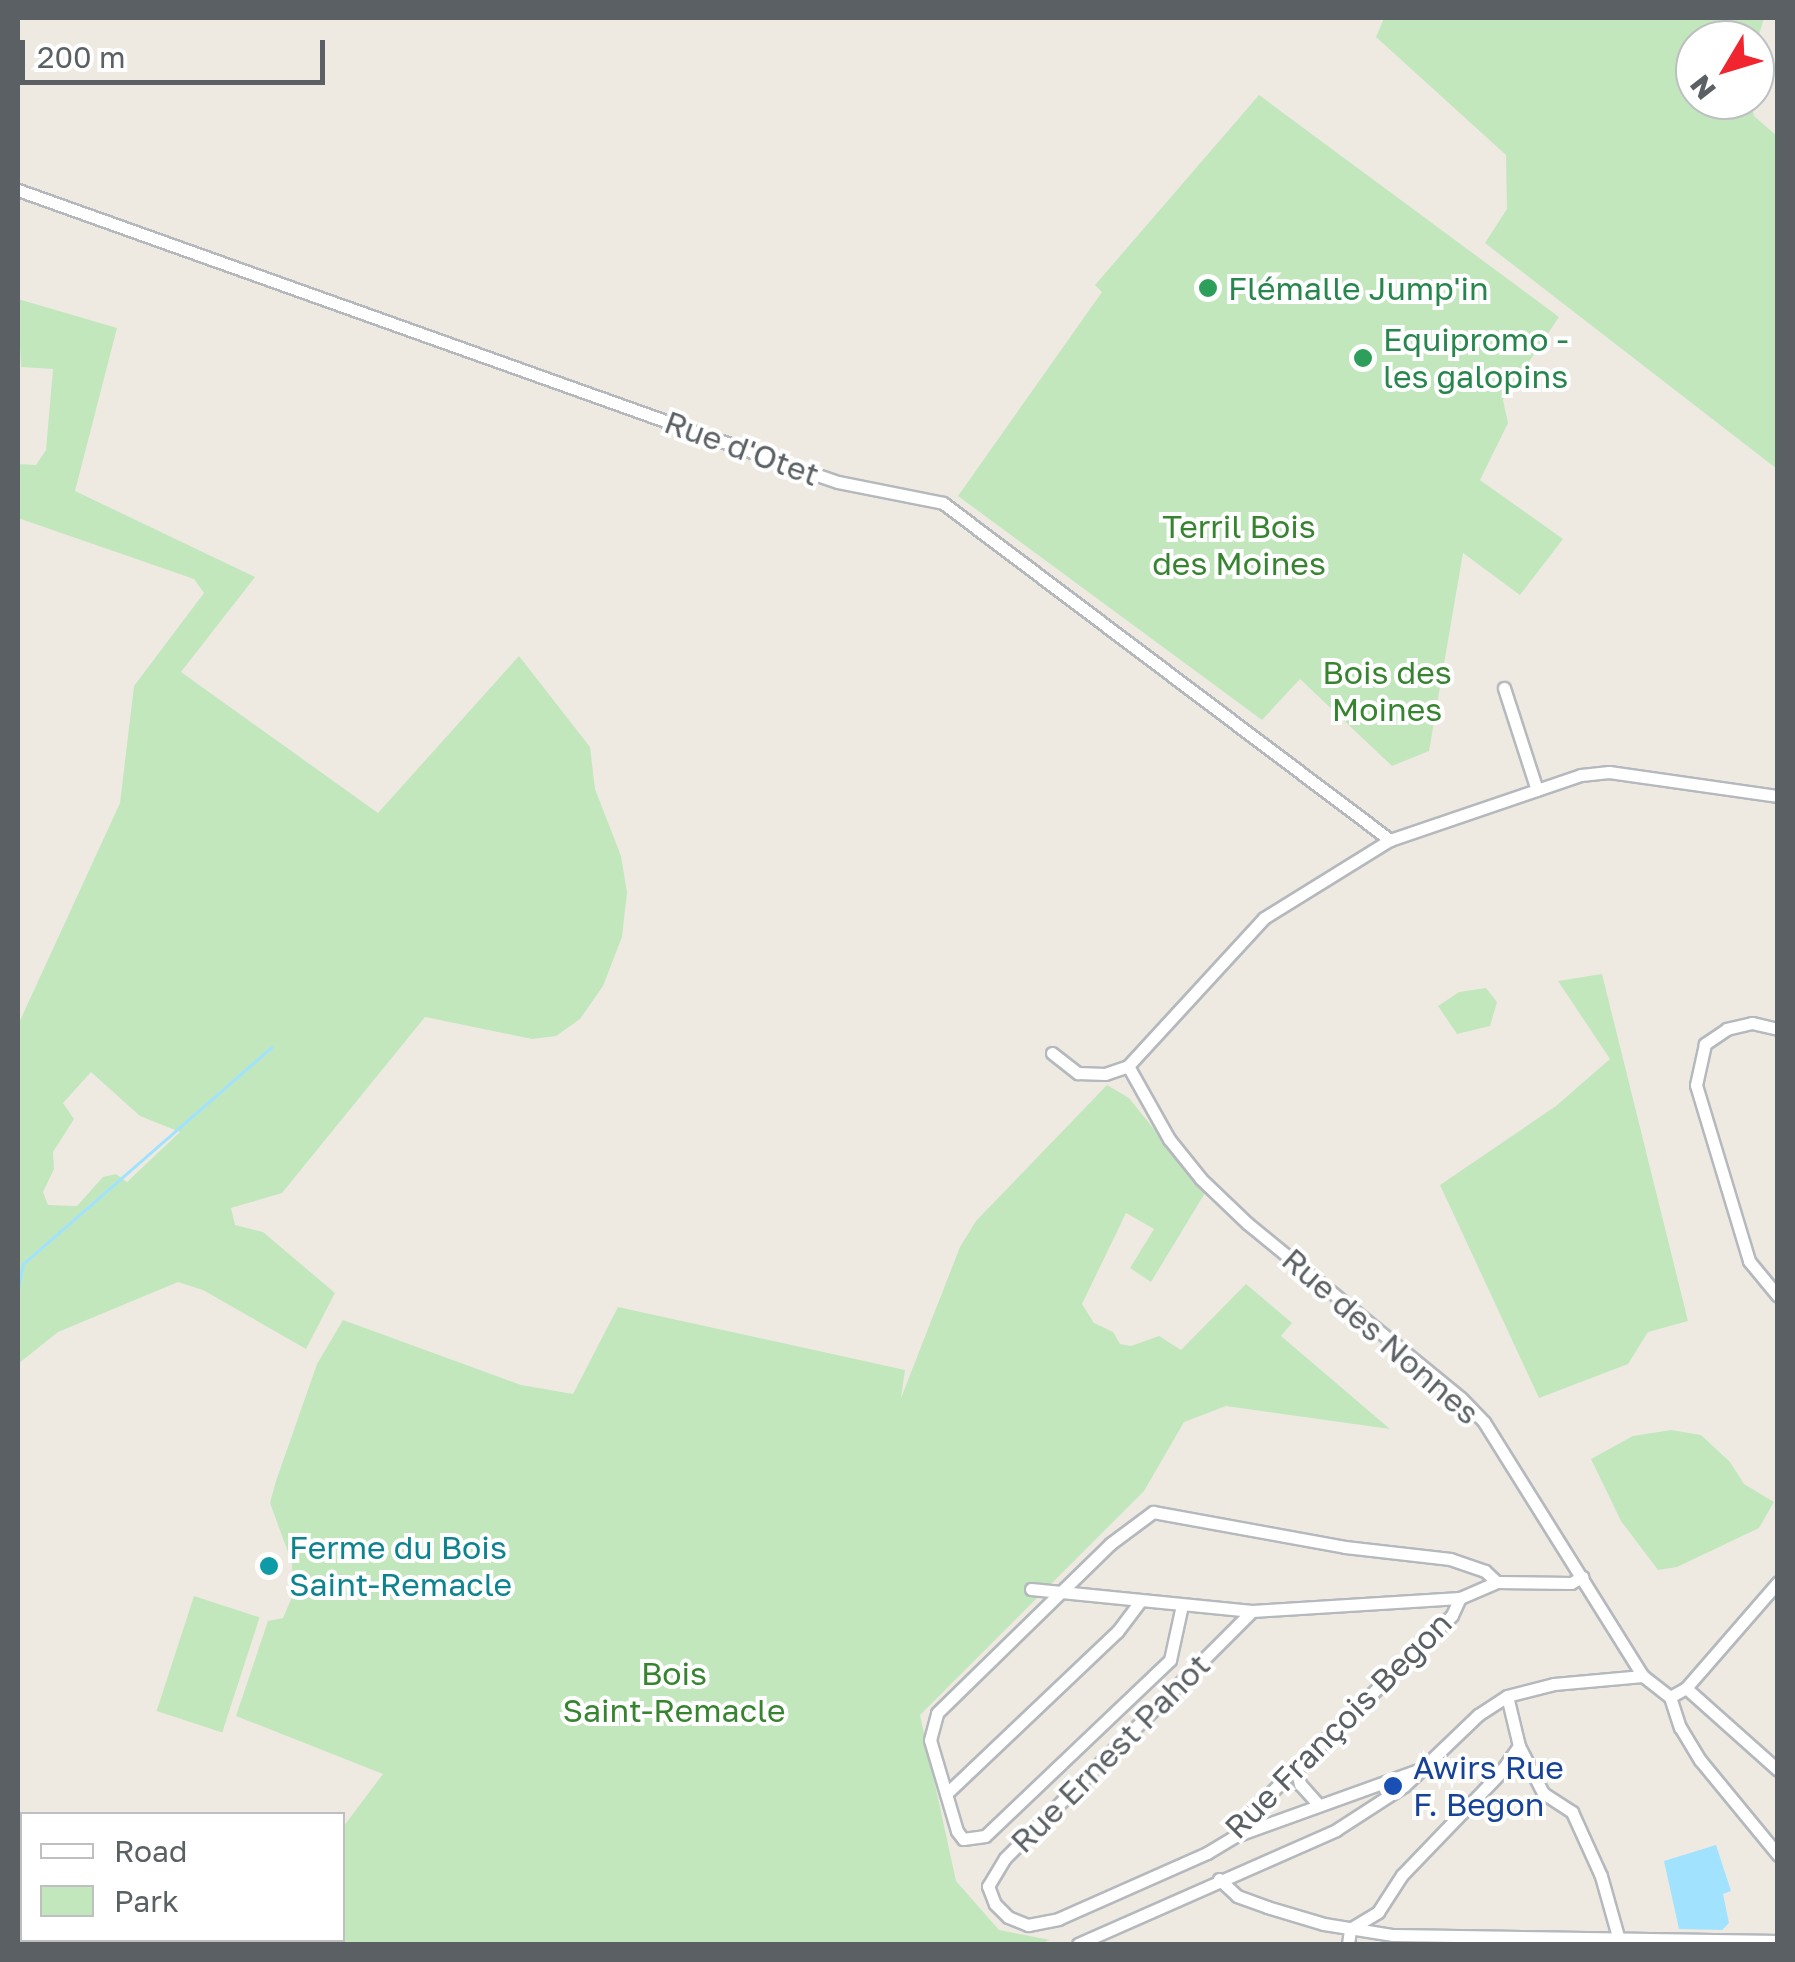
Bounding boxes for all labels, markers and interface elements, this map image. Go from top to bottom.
scale bar [25,20,330,82]
north arrow [1675,20,1775,120]
text: 200 m [37,39,126,75]
text: N [1683,69,1722,106]
place label: Flémalle Jump'in [1228,269,1489,307]
marker: Flémalle Jump'in [1197,277,1219,299]
place label: Equipromo - les galopins [1383,321,1569,396]
marker: Equipromo - les galopins [1352,347,1374,369]
street label: Rue d'Otet [660,402,824,494]
park label: Terril Bois des Moines [1152,508,1326,583]
park label: Bois des Moines [1322,654,1452,729]
street label: Rue des Nonnes [1275,1240,1487,1432]
place label: Ferme du Bois Saint-Remacle [289,1529,512,1604]
marker: Ferme du Bois Saint-Remacle [258,1555,280,1577]
street label: Rue François Begon [1217,1604,1459,1846]
street label: Rue Ernest Pahot [1003,1646,1217,1860]
park label: Bois Saint-Remacle [562,1655,786,1730]
place label: Awirs Rue F. Begon [1413,1749,1564,1824]
marker: Awirs Rue F. Begon [1382,1775,1404,1797]
legend [20,1812,345,1942]
text: Road [114,1833,188,1869]
text: Park [114,1883,179,1919]

